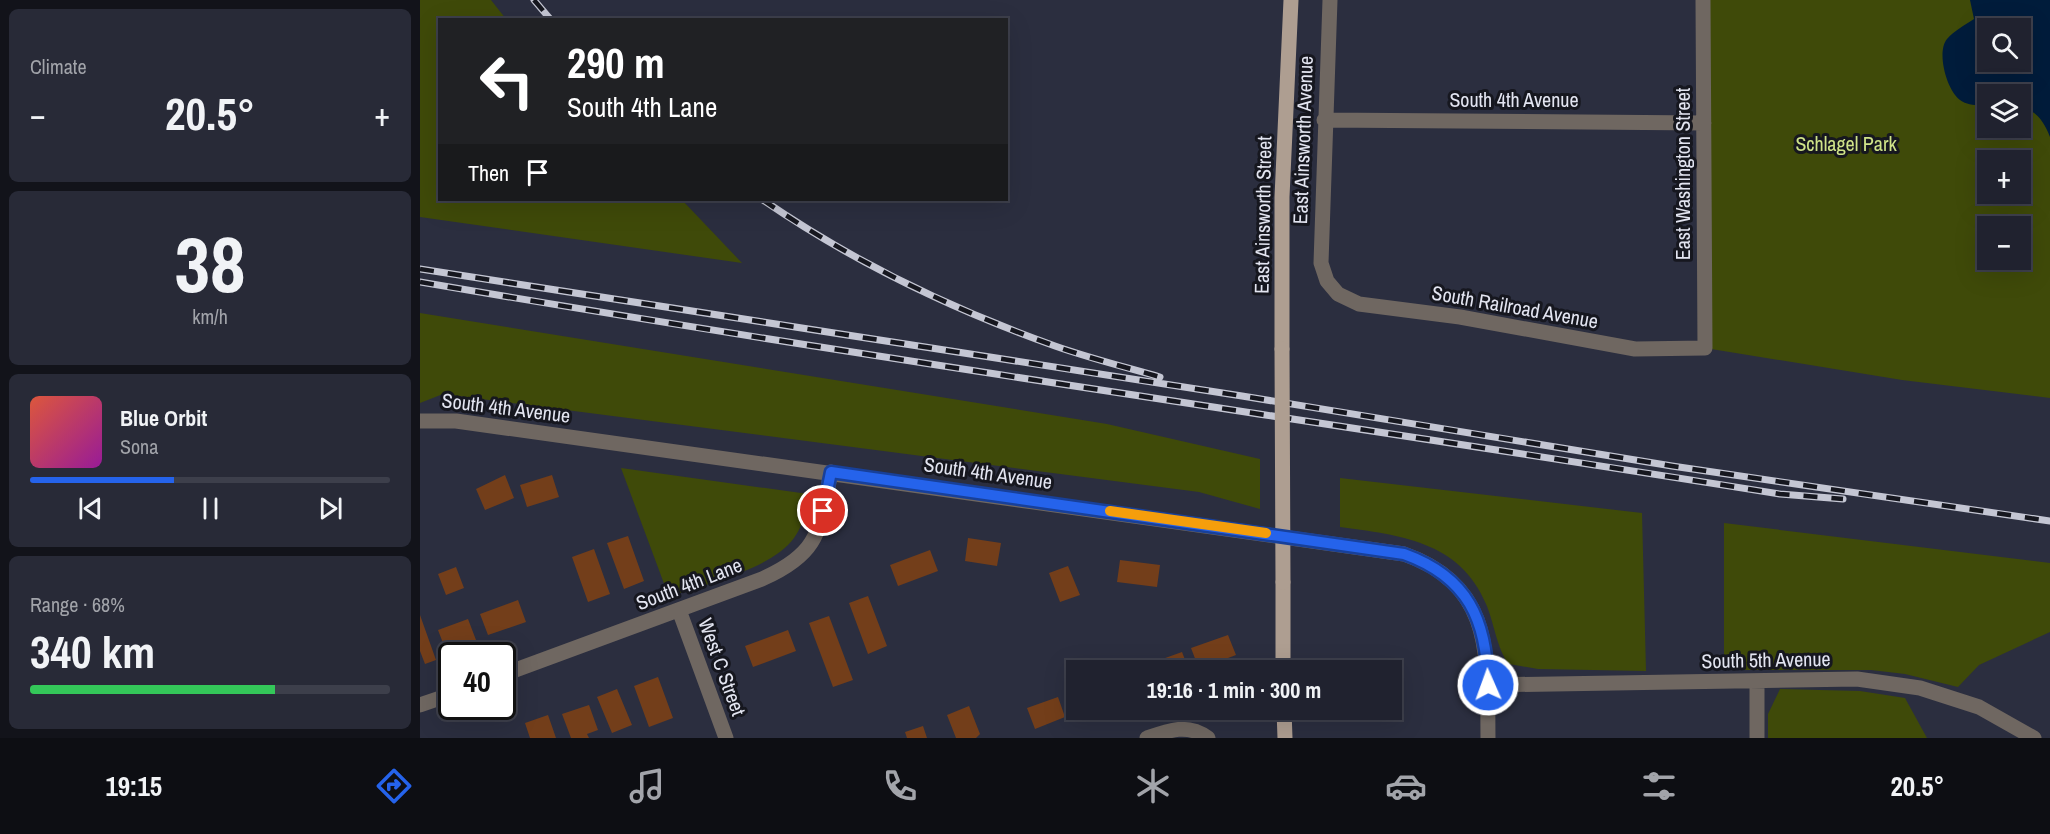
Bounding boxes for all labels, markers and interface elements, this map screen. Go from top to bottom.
map controls [1977,18,2031,270]
button: search [1977,18,2031,72]
text: 290 m [567,35,665,91]
icon: left [468,42,546,120]
text: Climate [30,53,87,80]
street label: East Ainsworth Avenue [1286,55,1319,225]
text: 20.5° [165,83,255,144]
button: layers [1977,84,2031,138]
street label: South 4th Avenue [1449,86,1579,113]
street label: East Washington Street [1669,87,1696,260]
text: South 4th Lane [567,89,717,125]
text: − [30,92,46,136]
text: + [374,92,390,136]
park label: Schlagel Park [1795,130,1897,157]
street label: East Ainsworth Street [1248,135,1277,294]
button: + [1977,150,2031,204]
icon: arrive [521,156,554,189]
text: Then [468,158,509,188]
text: 38 [174,211,246,316]
button: − [1977,216,2031,270]
street label: South Railroad Avenue [1430,279,1600,334]
text: km/h [192,303,228,330]
street label: South 4th Avenue [440,386,572,429]
text: Blue Orbit [120,403,207,433]
text: Sona [120,433,158,460]
street label: South 4th Avenue [922,450,1054,495]
pin [797,485,848,536]
icon: previous [74,492,107,525]
icon: pause [194,492,227,525]
icon: next [314,492,347,525]
icon: arrive [806,494,839,527]
street label: South 4th Lane [632,551,746,616]
text: Range · 68% [30,591,125,618]
street label: West C Street [692,614,753,720]
text: 340 km [30,621,155,682]
speed limit sign: 40 [438,642,516,720]
street label: South 5th Avenue [1701,645,1831,674]
position arrow [1456,653,1520,717]
text: 19:16 · 1 min · 300 m [1147,675,1321,705]
icon: directions [373,765,415,807]
icon: music [626,765,668,807]
icon: phone [879,765,921,807]
icon: climate [1132,765,1174,807]
icon: car [1385,765,1427,807]
icon: filters [1638,765,1680,807]
text: 19:15 [105,768,162,804]
text: 20.5° [1891,768,1944,804]

